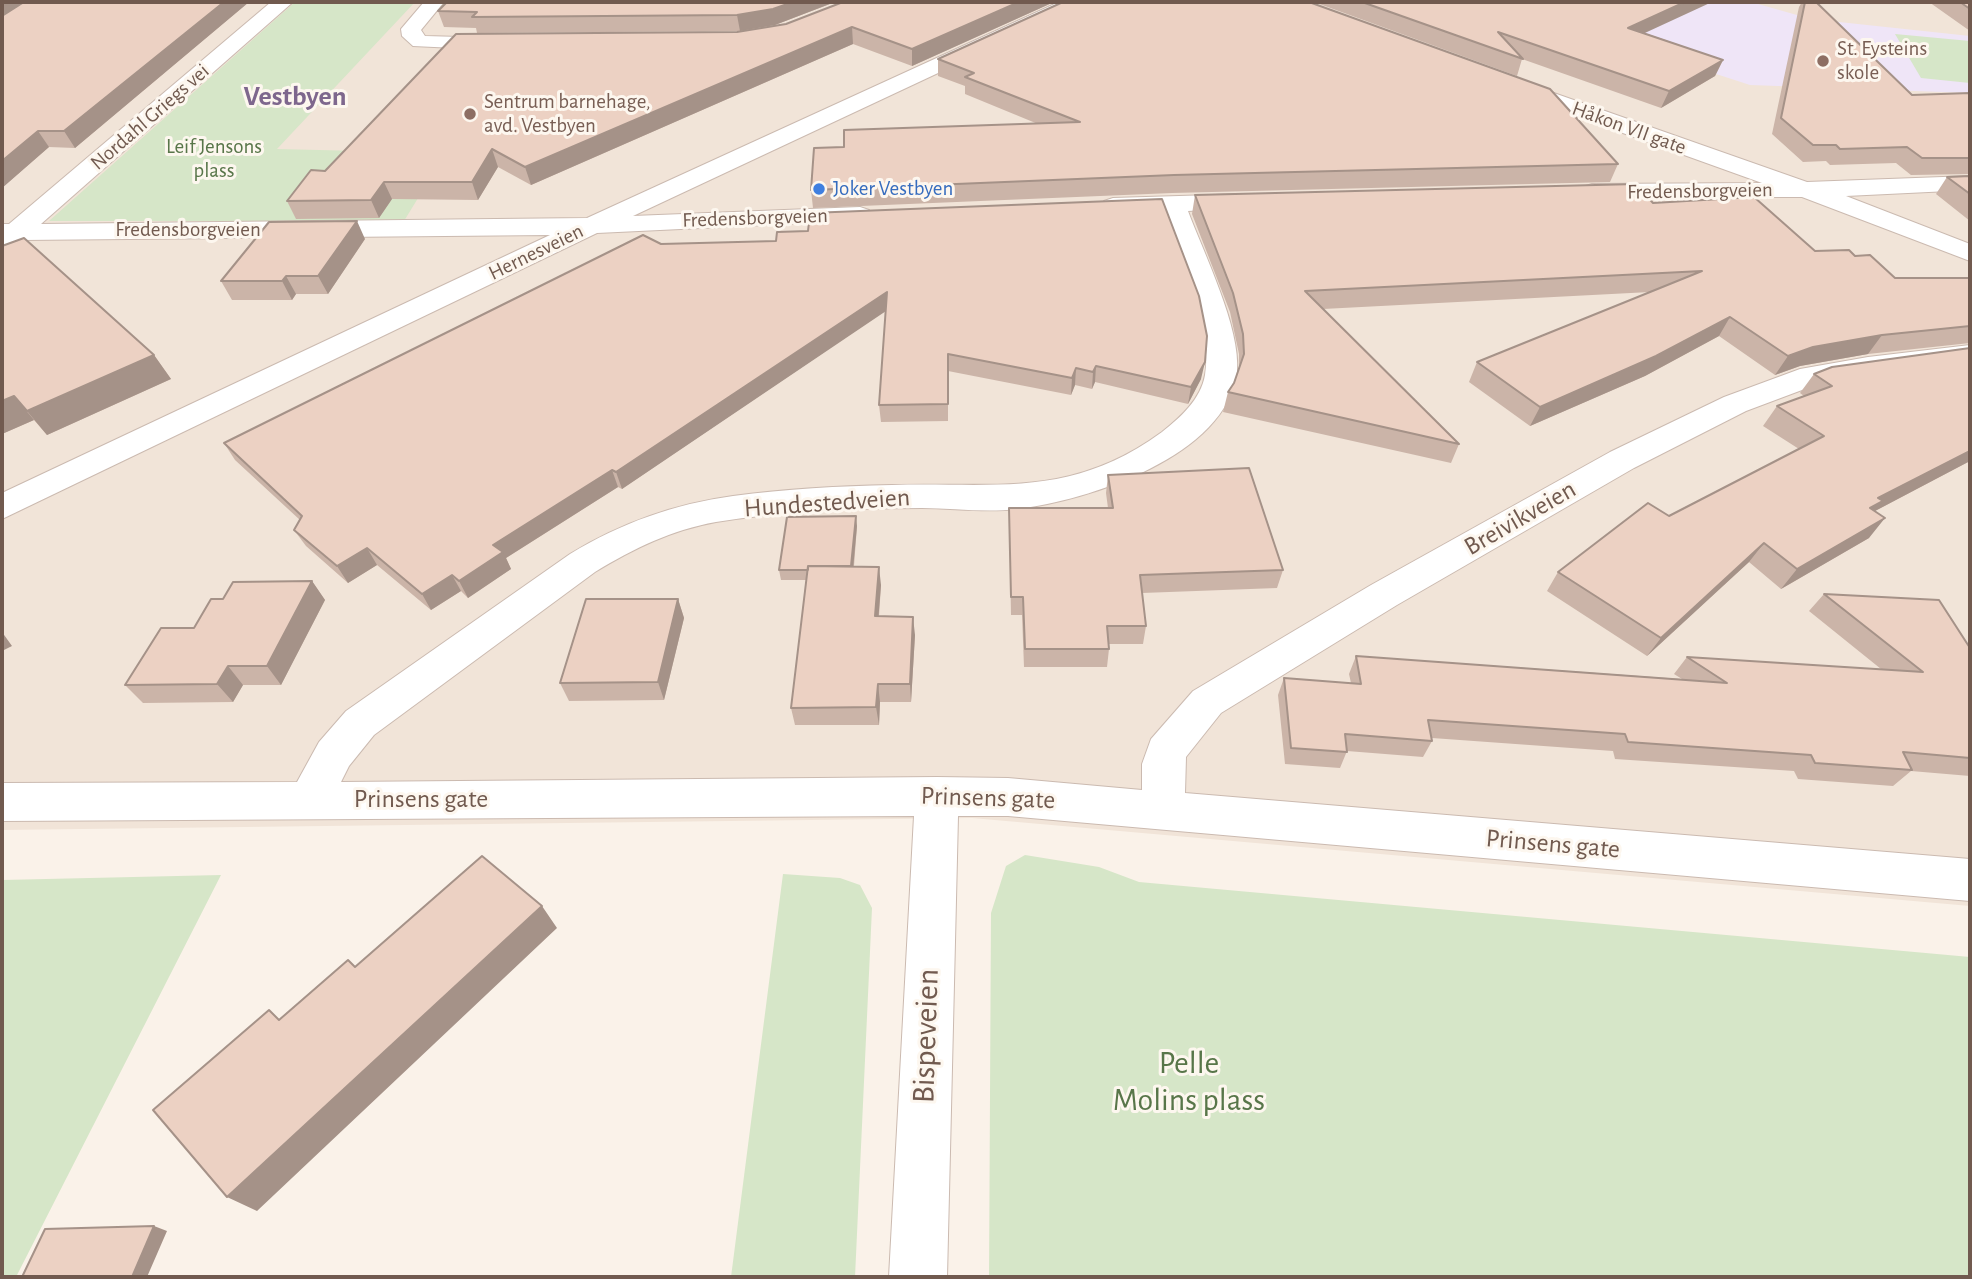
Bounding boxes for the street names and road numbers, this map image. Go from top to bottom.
street label: Nordahl Griegs vei [85,59,215,175]
street label: Håkon VII gate [1568,96,1690,160]
street label: Fredensborgveien [1627,177,1773,205]
street label: Fredensborgveien [682,203,828,233]
street label: Fredensborgveien [115,217,261,243]
street label: Hernesveien [484,218,588,286]
street label: Breivikveien [1459,474,1581,562]
street label: Hundestedveien [743,482,911,524]
street label: Prinsens gate [920,780,1056,816]
street label: Prinsens gate [354,783,488,815]
street label: Prinsens gate [1485,823,1621,865]
street label: Bispeveien [904,968,948,1104]

